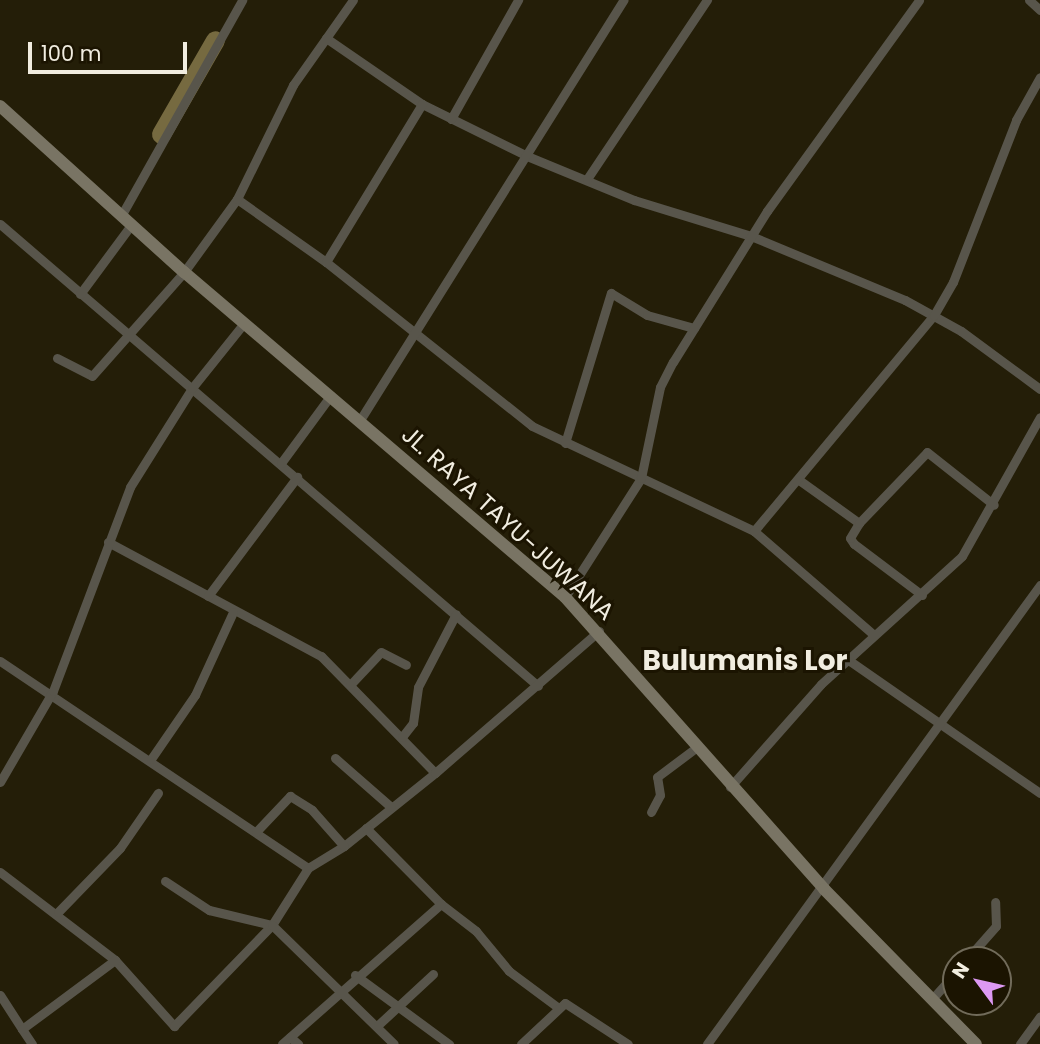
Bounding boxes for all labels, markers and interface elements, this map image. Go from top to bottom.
scale bar [32,28,191,72]
text: 100 m [41,39,101,68]
street label: JL. RAYA TAYU-JUWANA [396,420,620,626]
district label: Bulumanis Lor [643,644,847,678]
north arrow [942,946,1012,1016]
text: N [945,957,976,984]

